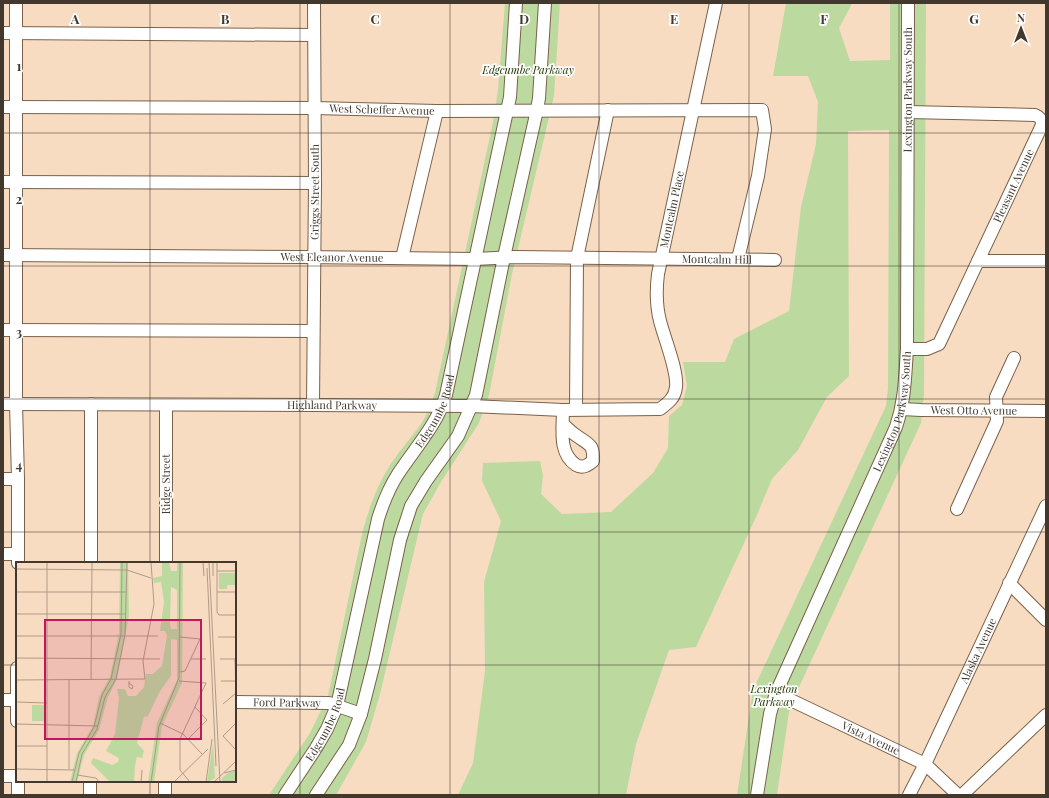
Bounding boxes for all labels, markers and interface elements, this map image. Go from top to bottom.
north arrow [1001,8,1041,48]
text: A [70,10,80,27]
text: B [221,10,230,27]
text: C [370,10,380,27]
text: D [519,10,529,27]
text: E [670,10,678,27]
text: F [820,10,828,27]
text: G [969,10,979,27]
text: N [1017,10,1025,25]
street label: Lexington Parkway South [900,26,915,153]
text: 1 [17,57,22,74]
park label: Edgcumbe Parkway [481,62,575,77]
street label: West Scheffer Avenue [328,100,435,118]
street label: Griggs Street South [306,143,322,240]
street label: Pleasant Avenue [989,146,1037,225]
street label: Montcalm Place [656,169,687,249]
text: 2 [16,190,23,207]
street label: West Eleanor Avenue [279,249,384,265]
street label: Montcalm Hill [682,251,752,267]
text: 3 [16,323,22,340]
street label: Lexington Parkway South [869,350,914,474]
street label: Edgcumbe Road [411,372,457,450]
street label: Highland Parkway [287,397,378,412]
street label: West Otto Avenue [930,402,1018,418]
street label: Ridge Street [158,454,173,514]
text: 4 [16,456,23,473]
inset map [16,562,236,782]
street label: Alaska Avenue [955,615,1000,687]
park label: Lexington Parkway [749,681,798,709]
street label: Edgcumbe Road [301,685,348,764]
street label: Ford Parkway [253,694,321,710]
street label: Vista Avenue [839,717,903,758]

